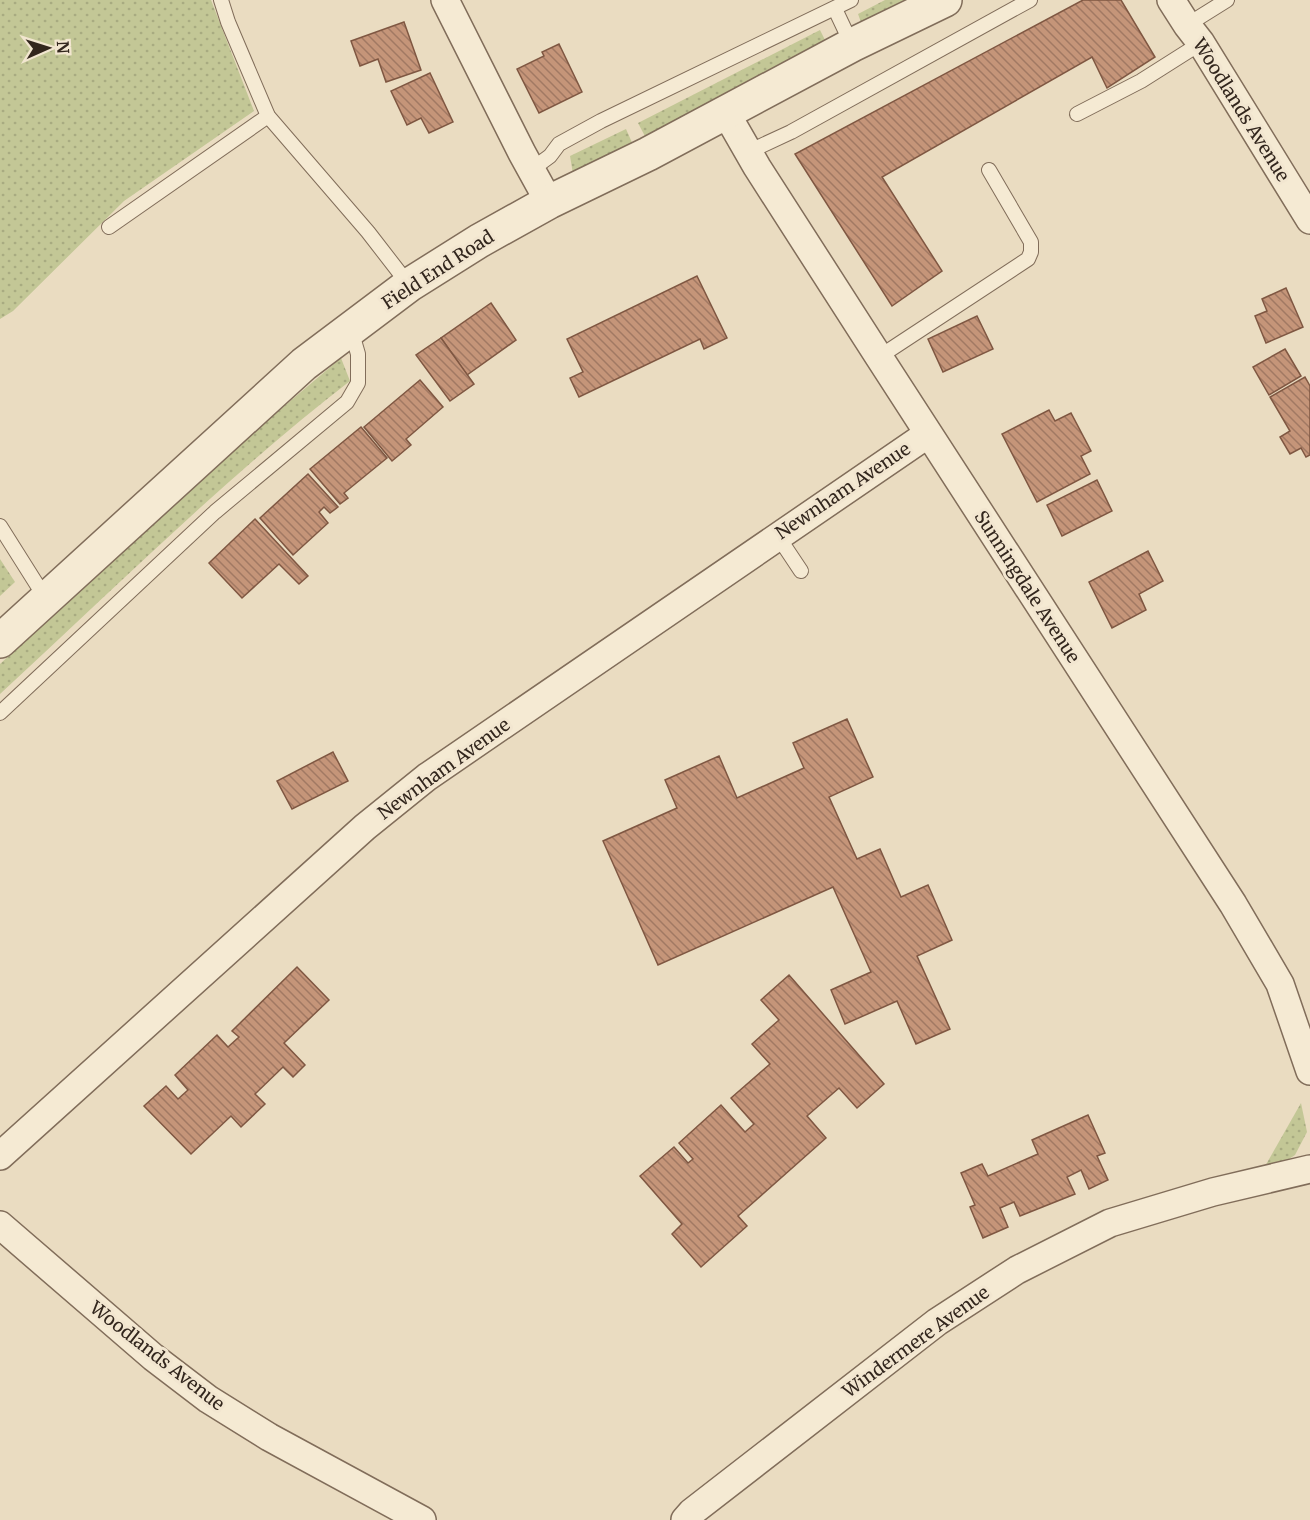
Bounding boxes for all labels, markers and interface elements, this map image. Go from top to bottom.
north arrow [18,18,78,78]
street label: Woodlands Avenue [1188,33,1295,186]
text: N [53,40,73,54]
street label: Field End Road [378,225,498,314]
street label: Newnham Avenue [771,437,914,544]
street label: Sunningdale Avenue [970,506,1085,667]
street label: Newnham Avenue [373,713,514,824]
street label: Windermere Avenue [837,1281,994,1403]
street label: Woodlands Avenue [85,1295,229,1415]

